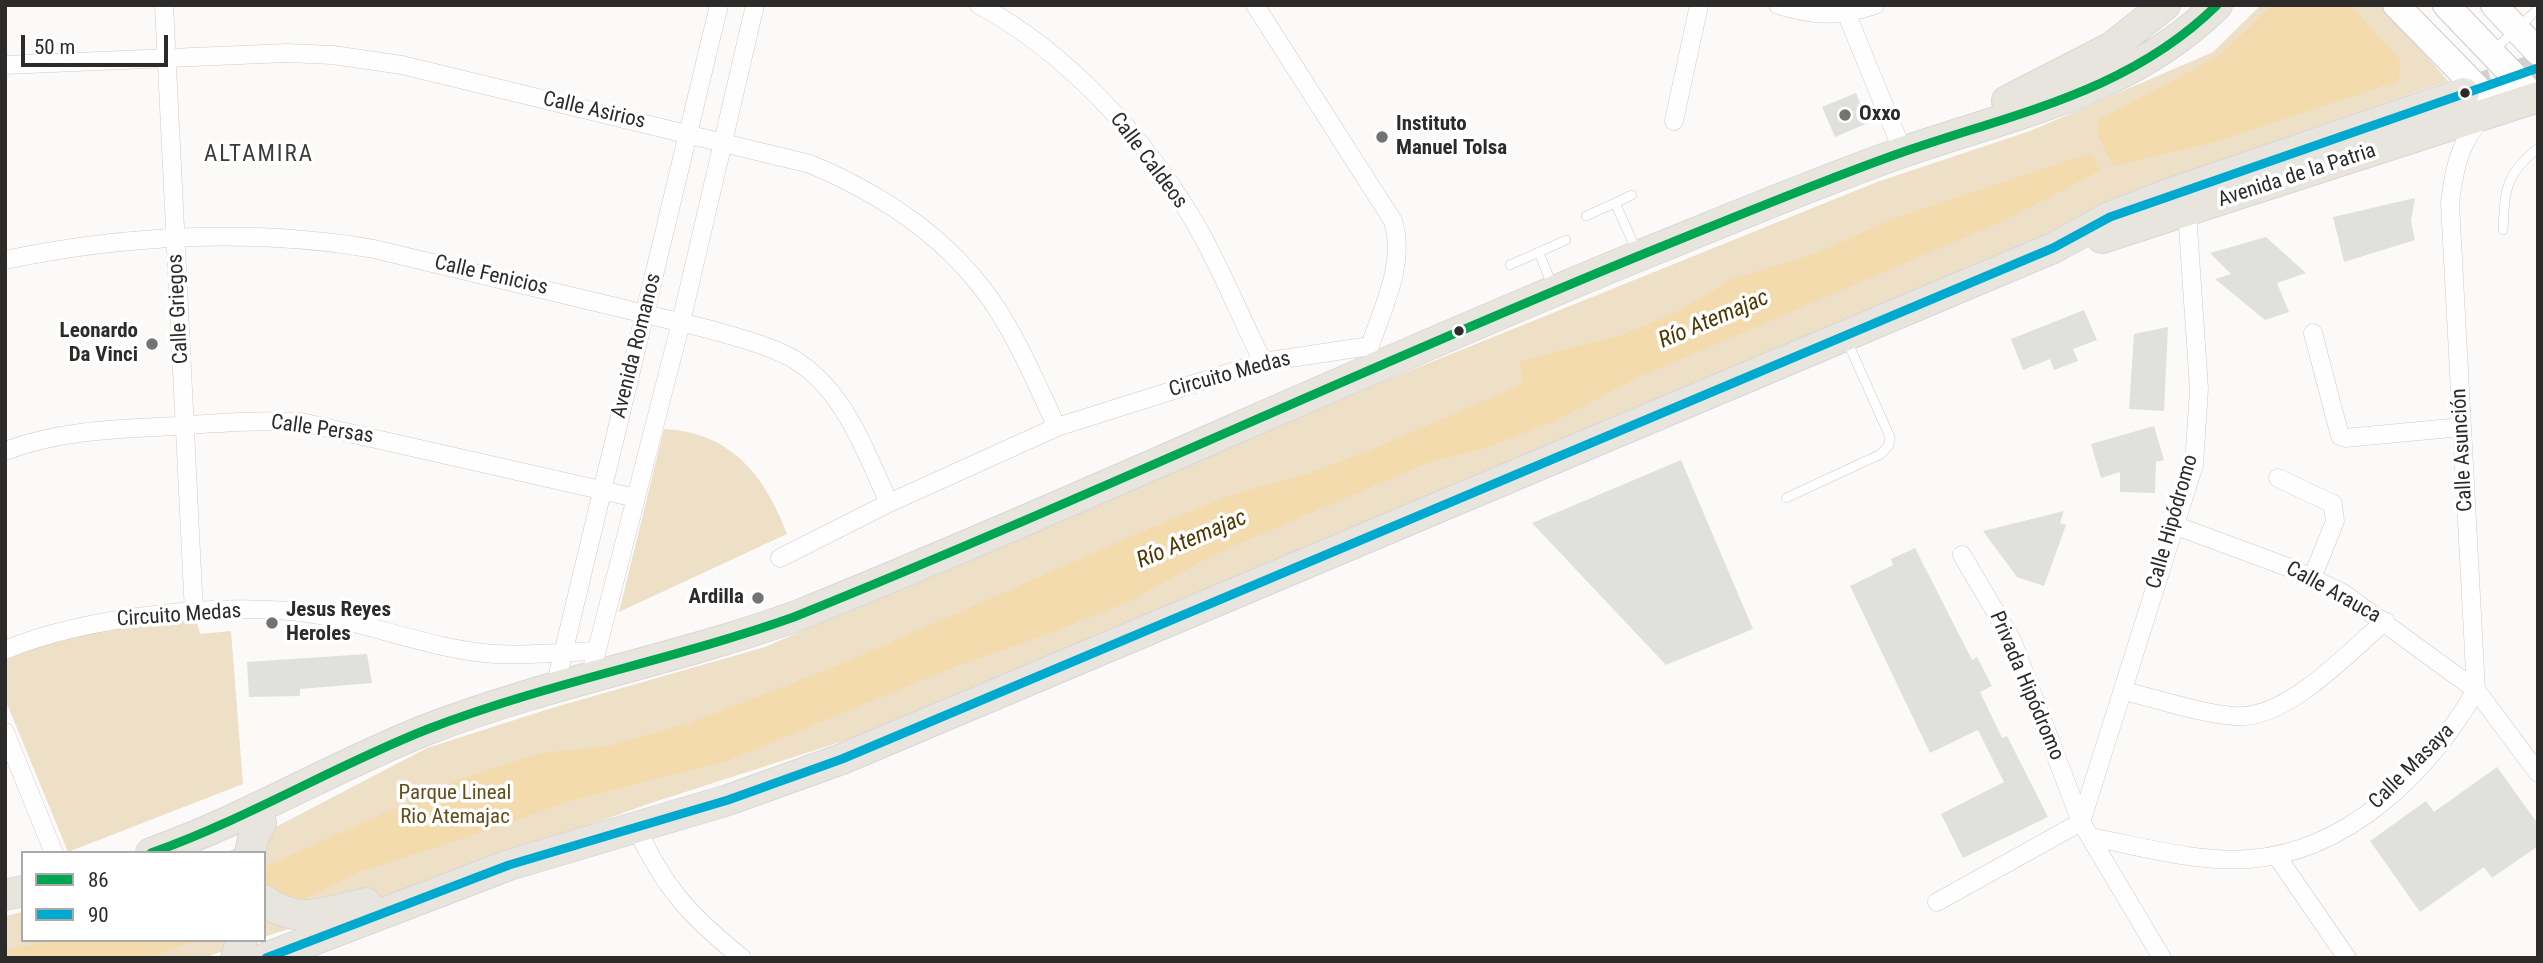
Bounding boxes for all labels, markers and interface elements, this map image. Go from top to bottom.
scale bar [24,21,172,65]
text: 50 m [34,35,75,59]
unlabelled marker [2458,86,2472,100]
street label: Calle Asirios [540,87,648,135]
place label: Oxxo [1859,102,1901,128]
marker: Oxxo [1837,107,1853,123]
street label: Calle Caldeos [1104,108,1192,214]
place label: Instituto Manuel Tolsa [1396,112,1507,162]
marker: Instituto Manuel Tolsa [1374,129,1390,145]
street label: Avenida de la Patria [2215,139,2379,213]
district label: ALTAMIRA [205,141,313,169]
street label: Calle Fenicios [432,251,550,301]
street label: Calle Griegos [164,253,194,365]
street label: Avenida Romanos [607,271,667,421]
water label: Río Atemajac [1655,284,1773,356]
place label: Leonardo Da Vinci [60,319,138,369]
unlabelled marker [1452,324,1466,338]
marker: Leonardo Da Vinci [144,336,160,352]
street label: Circuito Medas [1166,347,1294,403]
street label: Calle Asunción [2447,388,2479,512]
street label: Calle Persas [269,410,375,450]
street label: Calle Hipódromo [2142,452,2204,592]
water label: Río Atemajac [1133,504,1251,576]
street label: Calle Arauca [2281,557,2385,629]
place label: Ardilla [689,585,744,611]
marker: Ardilla [750,590,766,606]
place label: Jesus Reyes Heroles [286,598,391,648]
street label: Circuito Medas [116,599,242,633]
street label: Privada Hipódromo [1983,608,2069,764]
marker: Jesus Reyes Heroles [264,615,280,631]
street label: Calle Masaya [2364,719,2460,815]
park label: Parque Lineal Rio Atemajac [399,781,511,831]
legend [21,851,266,942]
text: 86 [88,868,109,892]
text: 90 [88,903,109,927]

